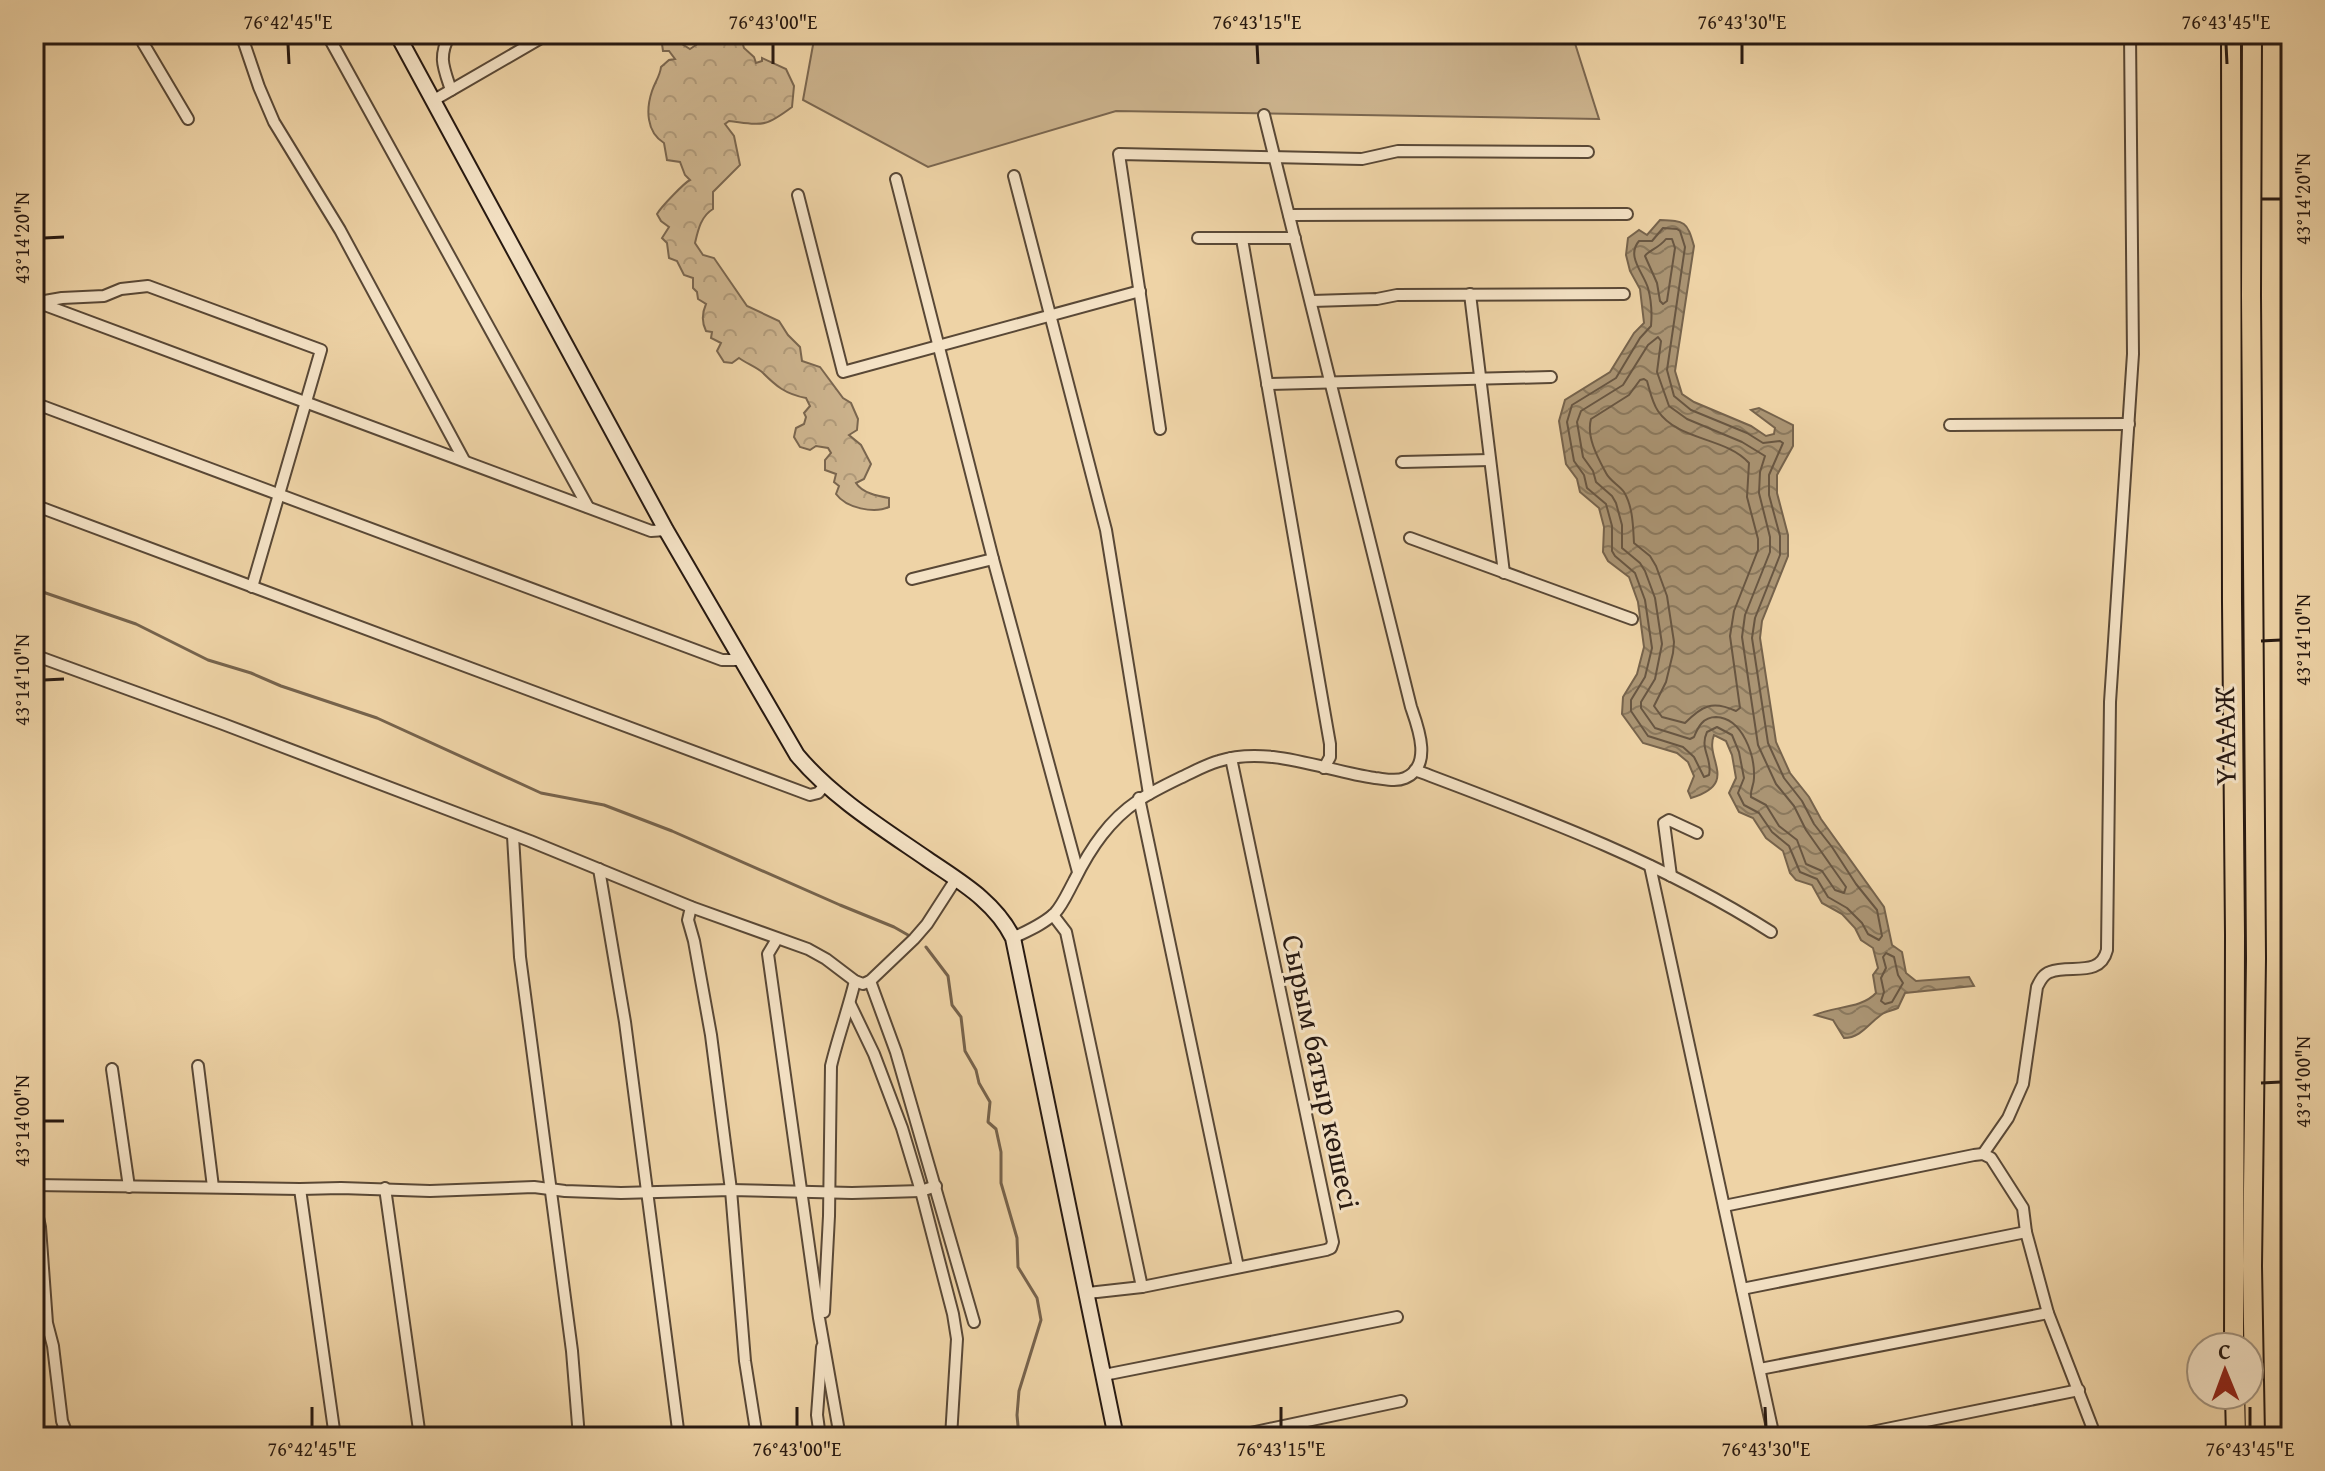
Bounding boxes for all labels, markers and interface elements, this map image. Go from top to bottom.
text: 76°42'45"E [244,7,332,36]
text: 76°43'00"E [729,7,817,36]
text: 76°43'15"E [1213,7,1301,36]
text: 76°43'30"E [1698,7,1786,36]
text: 76°43'45"E [2182,7,2270,36]
text: 43°14'20"N [2288,153,2317,245]
text: 43°14'20"N [7,192,36,284]
text: 43°14'10"N [2288,594,2317,686]
text: 43°14'10"N [7,634,36,726]
street label: ҮАААЖ [2201,686,2247,786]
street label: Сырым батыр көшесі [1271,930,1373,1213]
text: 43°14'00"N [2288,1036,2317,1128]
text: 43°14'00"N [7,1075,36,1167]
north arrow [2185,1331,2265,1411]
text: С [2218,1335,2231,1367]
text: 76°42'45"E [268,1434,356,1463]
text: 76°43'00"E [753,1434,841,1463]
text: 76°43'15"E [1237,1434,1325,1463]
text: 76°43'30"E [1722,1434,1810,1463]
text: 76°43'45"E [2206,1434,2294,1463]

